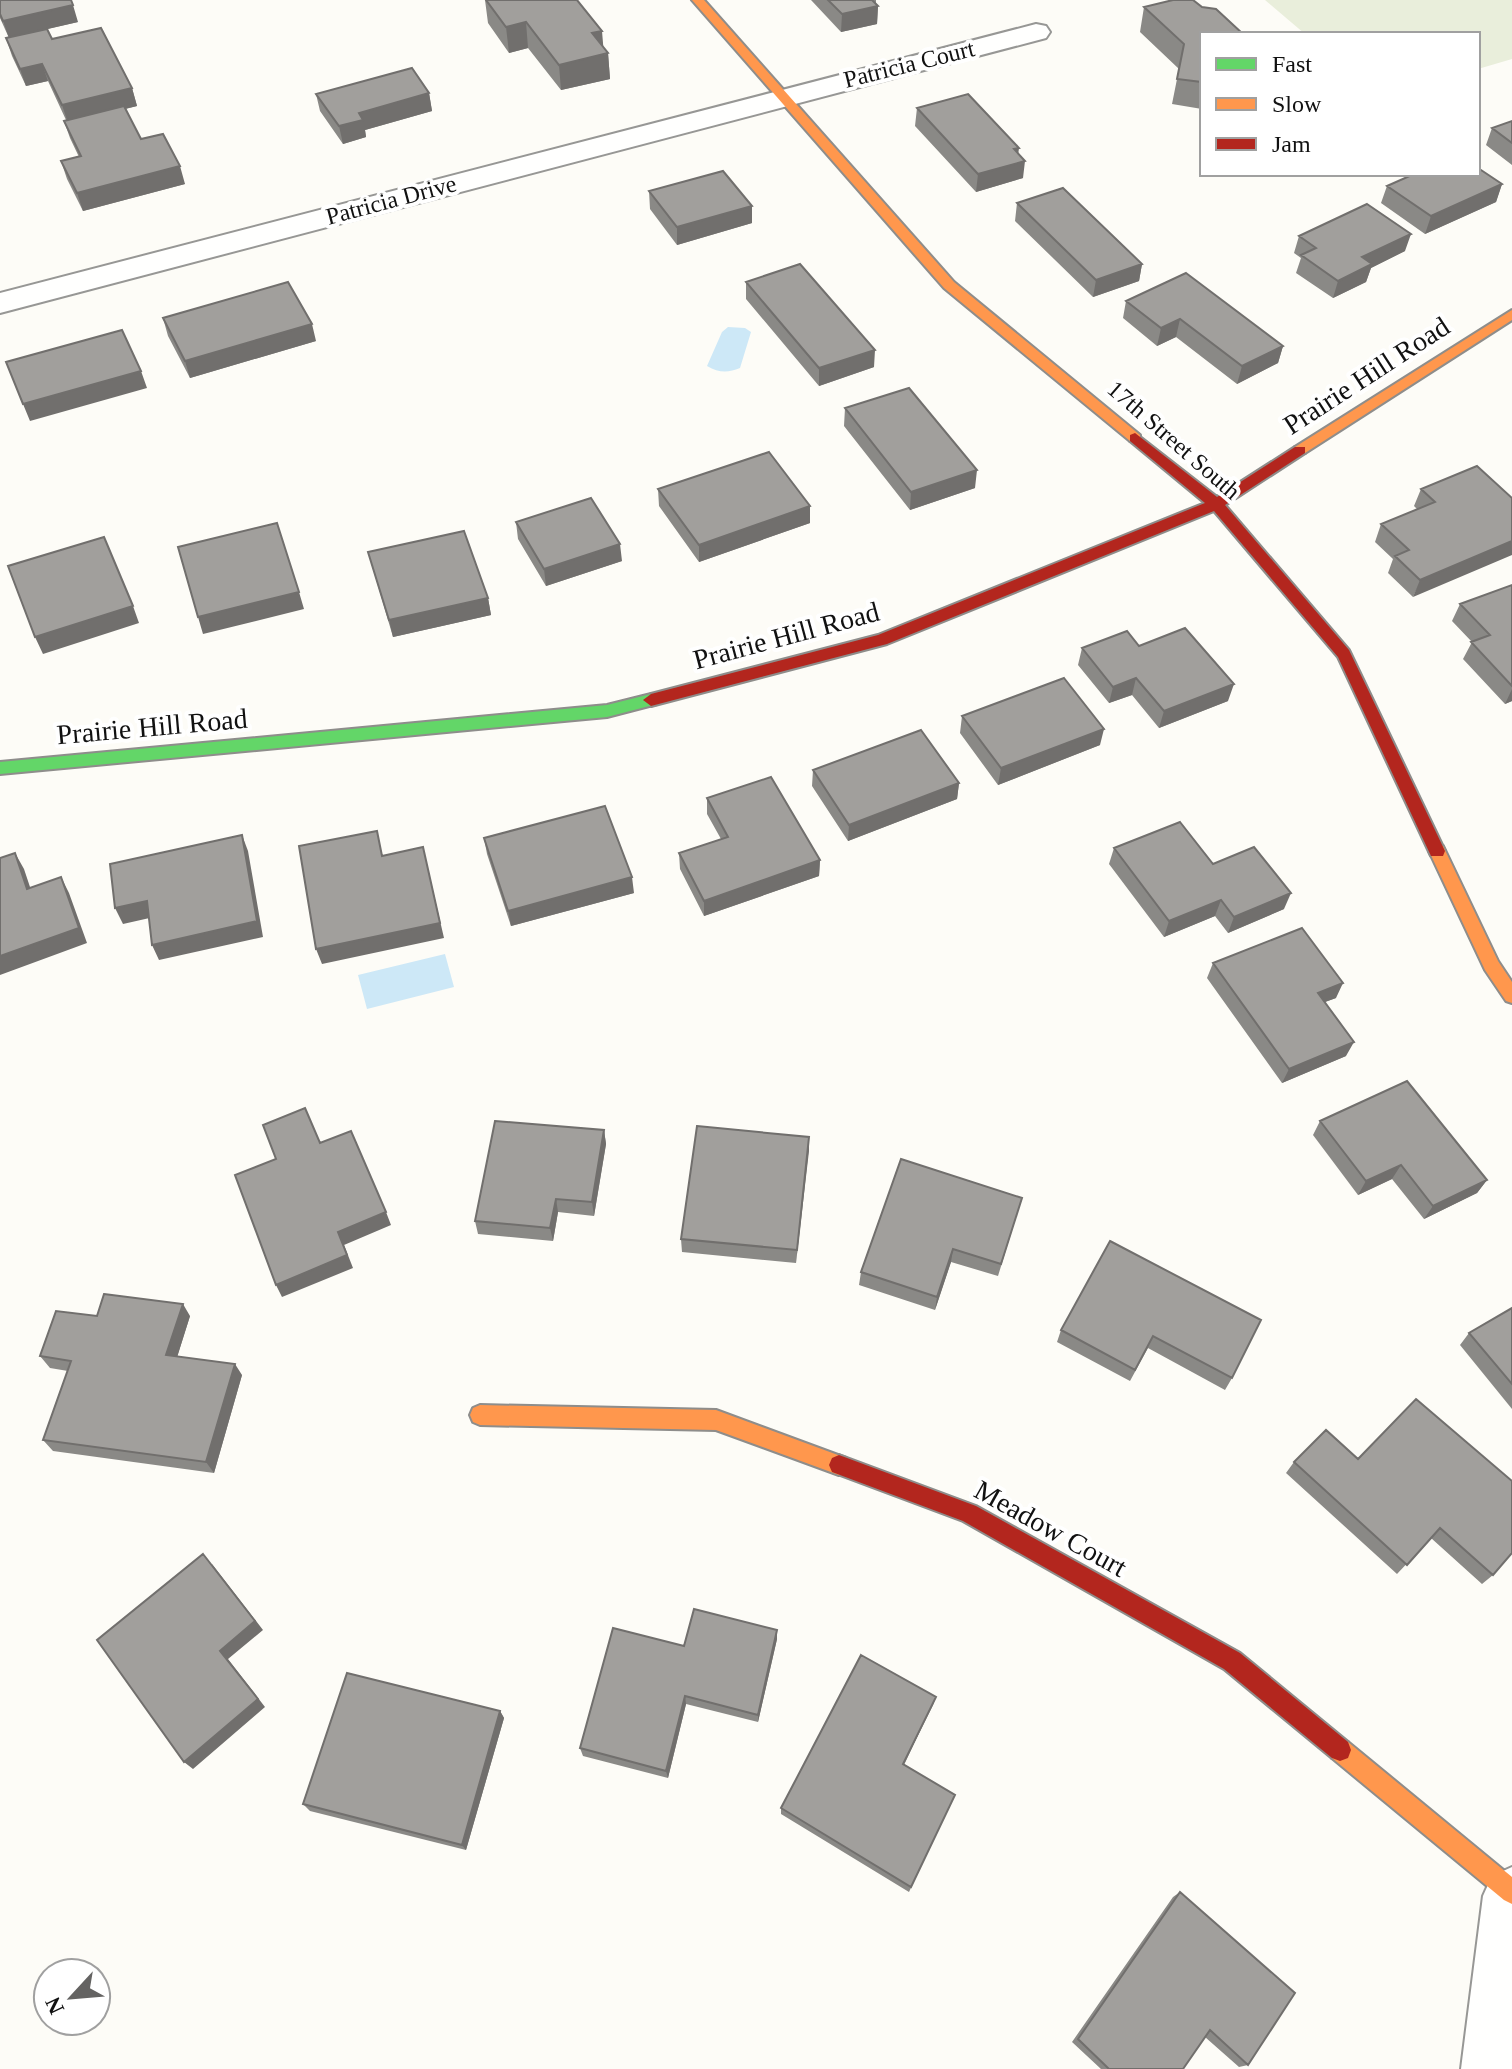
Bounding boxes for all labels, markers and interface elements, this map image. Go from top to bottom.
legend [1200,32,1480,176]
street label: Patricia Court [841,35,977,93]
text: Fast [1272,51,1312,77]
text: Slow [1272,91,1322,117]
text: Jam [1272,131,1311,157]
street label: Patricia Drive [323,170,459,230]
street label: Prairie Hill Road [1278,310,1455,441]
street label: 17th Street South [1103,376,1245,504]
street label: Prairie Hill Road [690,596,883,675]
street label: Prairie Hill Road [55,703,249,750]
street label: Meadow Court [969,1474,1132,1583]
north arrow [32,1957,112,2037]
text: N [40,1993,69,2018]

